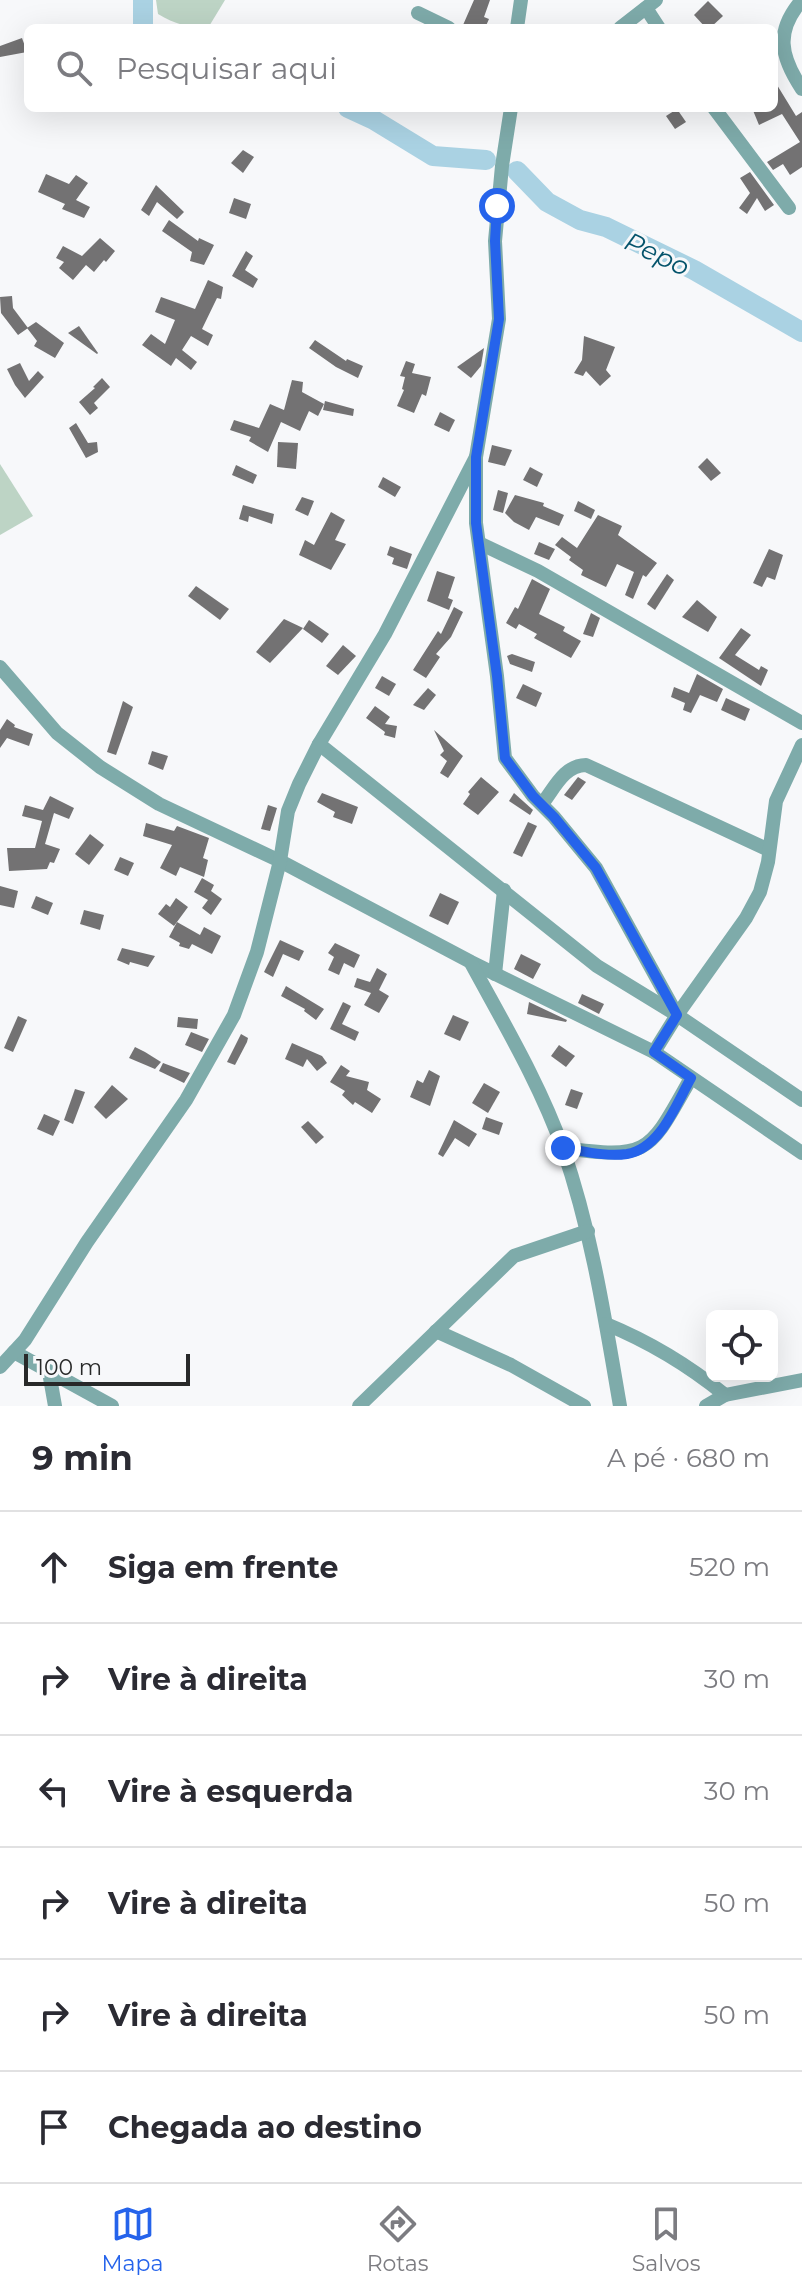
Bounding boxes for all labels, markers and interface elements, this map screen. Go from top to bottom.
search box [24,24,778,112]
icon: search [52,46,96,90]
text: Pesquisar aqui [116,50,337,87]
route start [479,188,515,224]
water label: Pepo [619,225,695,283]
route end [545,1130,581,1166]
map controls [706,1310,778,1382]
button: locate [706,1310,778,1382]
scale bar [24,1350,190,1386]
text: 100 m [36,1354,102,1381]
text: 9 min [32,1437,133,1479]
text: A pé · 680 m [607,1442,770,1474]
icon: ahead [32,1545,76,1589]
text: Siga em frente [108,1549,338,1586]
text: 520 m [689,1551,770,1583]
icon: right [32,1657,76,1701]
text: Vire à direita [108,1661,308,1698]
text: 30 m [704,1663,770,1695]
icon: left [32,1769,76,1813]
text: Vire à esquerda [108,1773,353,1810]
text: 30 m [704,1775,770,1807]
icon: right [32,1881,76,1925]
text: Vire à direita [108,1885,308,1922]
text: 50 m [704,1887,770,1919]
icon: right [32,1993,76,2037]
text: Vire à direita [108,1997,308,2034]
text: 50 m [704,1999,770,2031]
icon: arrive [32,2105,76,2149]
text: Chegada ao destino [108,2109,422,2146]
tab: Mapa [102,2202,163,2277]
tab: Rotas [367,2202,429,2277]
tab: Salvos [632,2202,700,2277]

